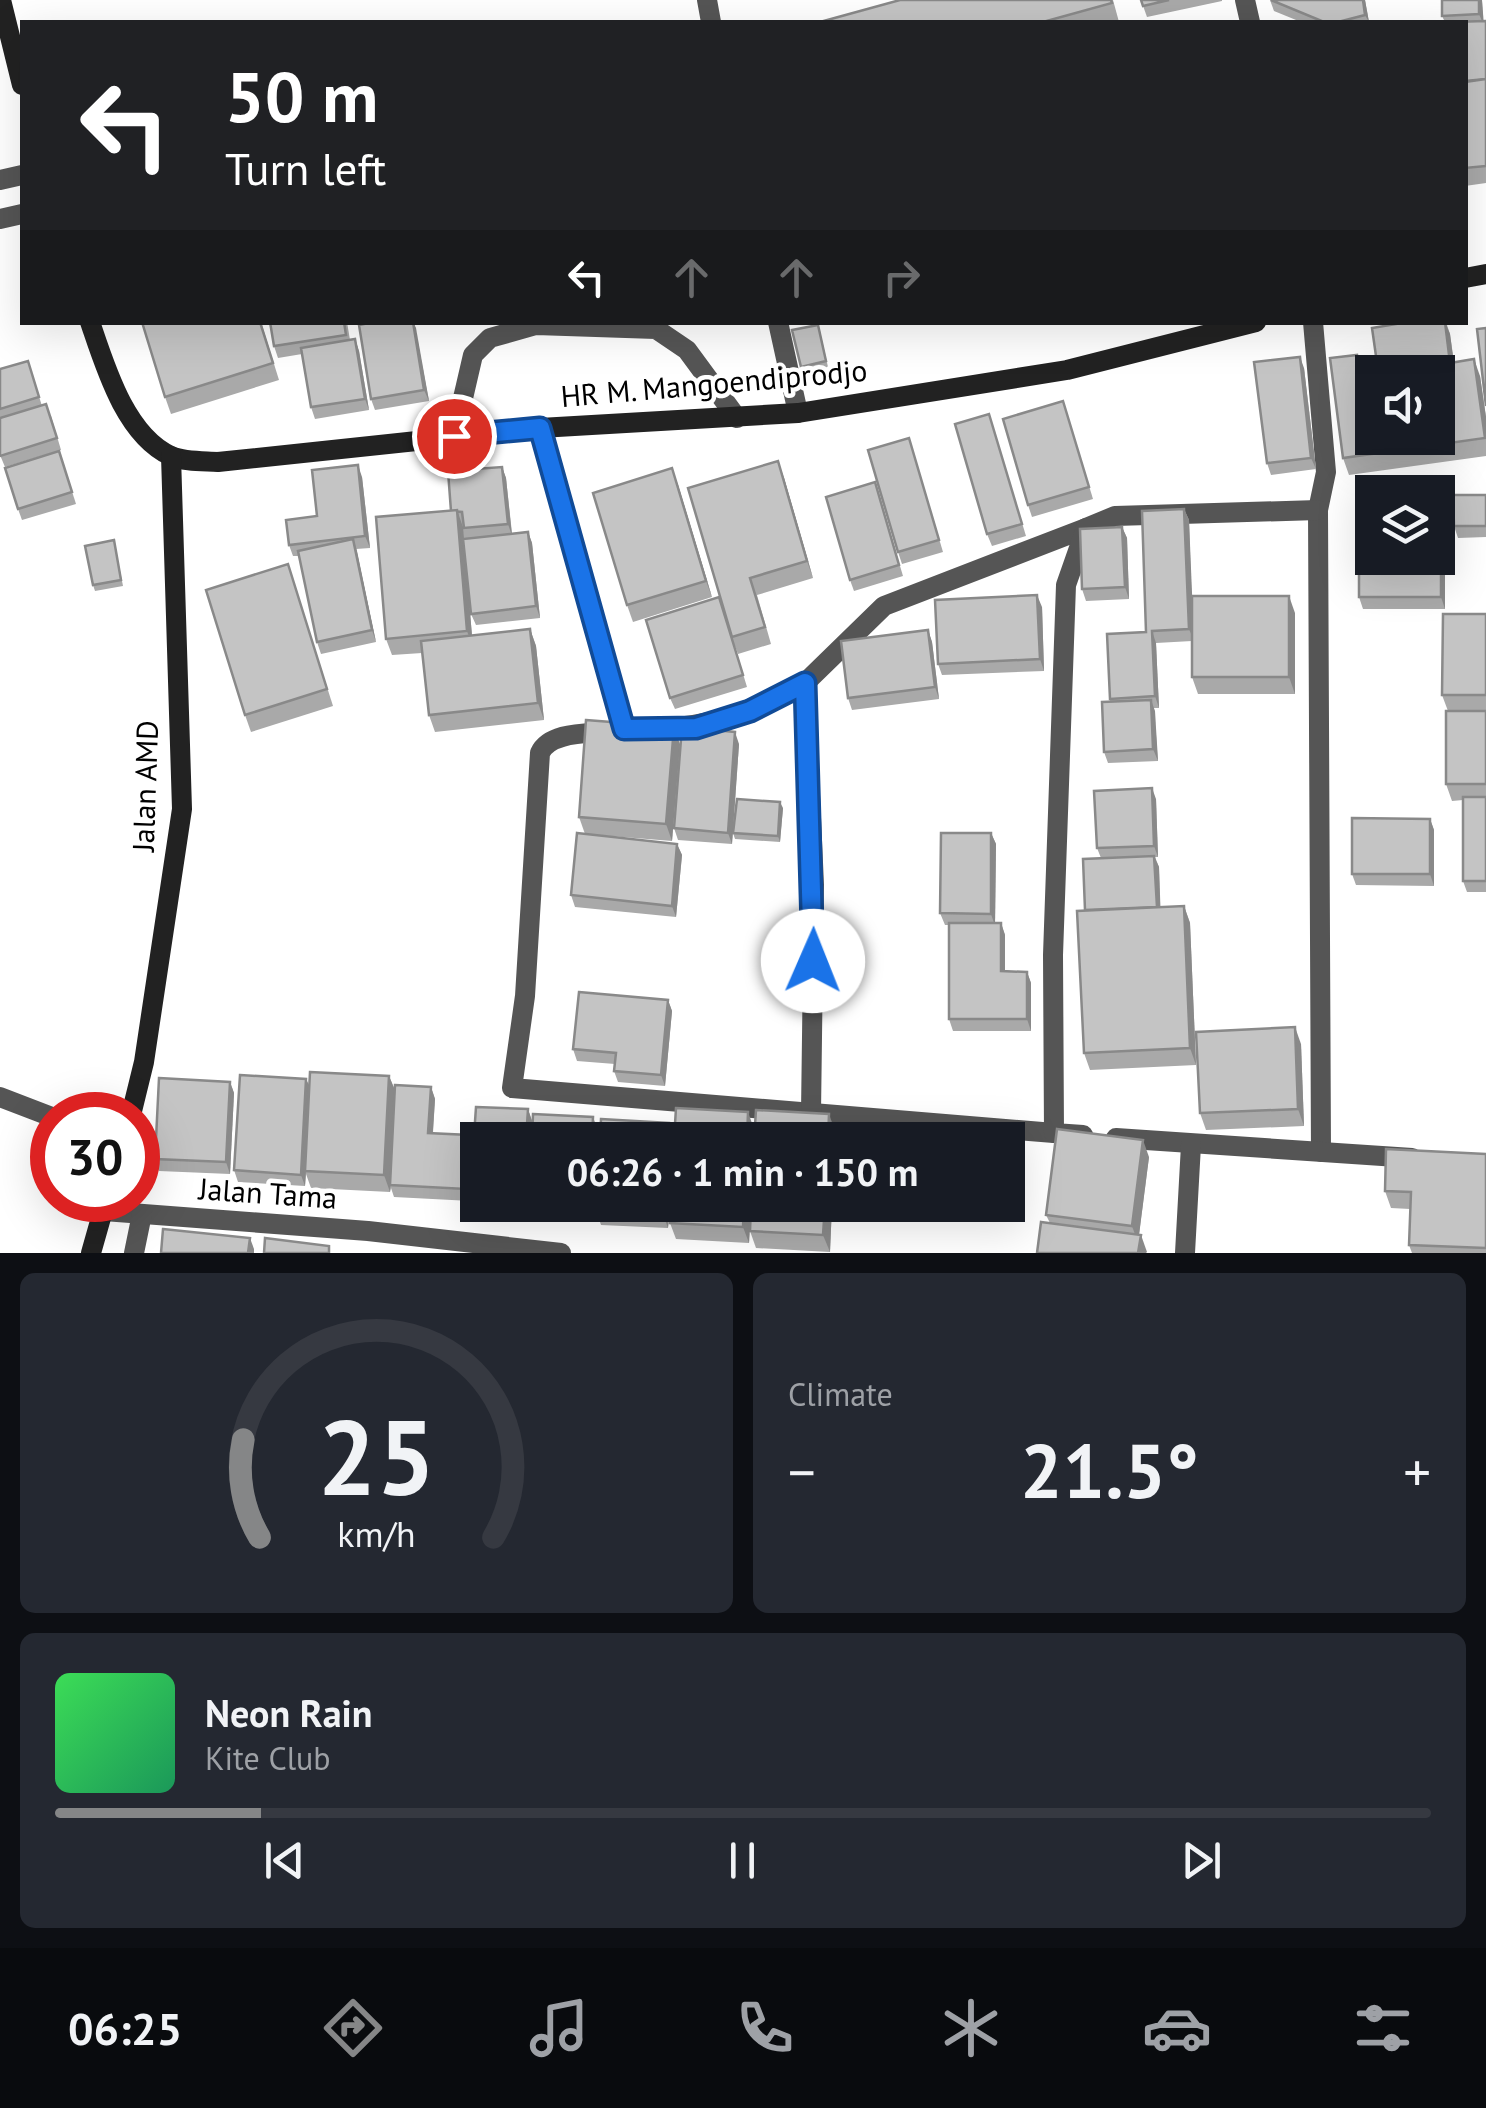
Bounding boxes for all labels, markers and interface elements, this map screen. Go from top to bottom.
text: 50 m [225,51,378,141]
icon: left [60,60,190,190]
text: Turn left [225,139,386,197]
icon: left [559,250,614,305]
icon: ahead [664,250,719,305]
icon: ahead [769,250,824,305]
icon: right [874,250,929,305]
street label: HR M. Mangoendiprodjo [559,350,869,415]
map controls [1355,355,1455,575]
button: sound [1355,355,1455,455]
pin [412,394,497,479]
icon: arrive [427,409,482,464]
button: layers [1355,475,1455,575]
street label: Jalan AMD [123,719,166,854]
position arrow [761,909,865,1013]
speed limit sign: 30 [30,1092,160,1222]
text: 06:26 · 1 min · 150 m [567,1147,918,1196]
street label: Jalan Tama [196,1168,338,1217]
text: Climate [788,1373,893,1415]
text: 25 [318,1389,435,1524]
text: 21.5° [1020,1422,1199,1519]
text: − [788,1436,816,1507]
text: + [1403,1436,1431,1507]
text: km/h [337,1511,416,1557]
text: Neon Rain [205,1688,372,1737]
text: Kite Club [205,1737,331,1779]
icon: previous [257,1833,312,1888]
icon: pause [715,1833,770,1888]
icon: next [1174,1833,1229,1888]
icon: directions [318,1993,388,2063]
icon: music [524,1993,594,2063]
icon: phone [730,1993,800,2063]
icon: climate [936,1993,1006,2063]
icon: car [1142,1993,1212,2063]
icon: filters [1348,1993,1418,2063]
text: 06:25 [68,1999,182,2057]

